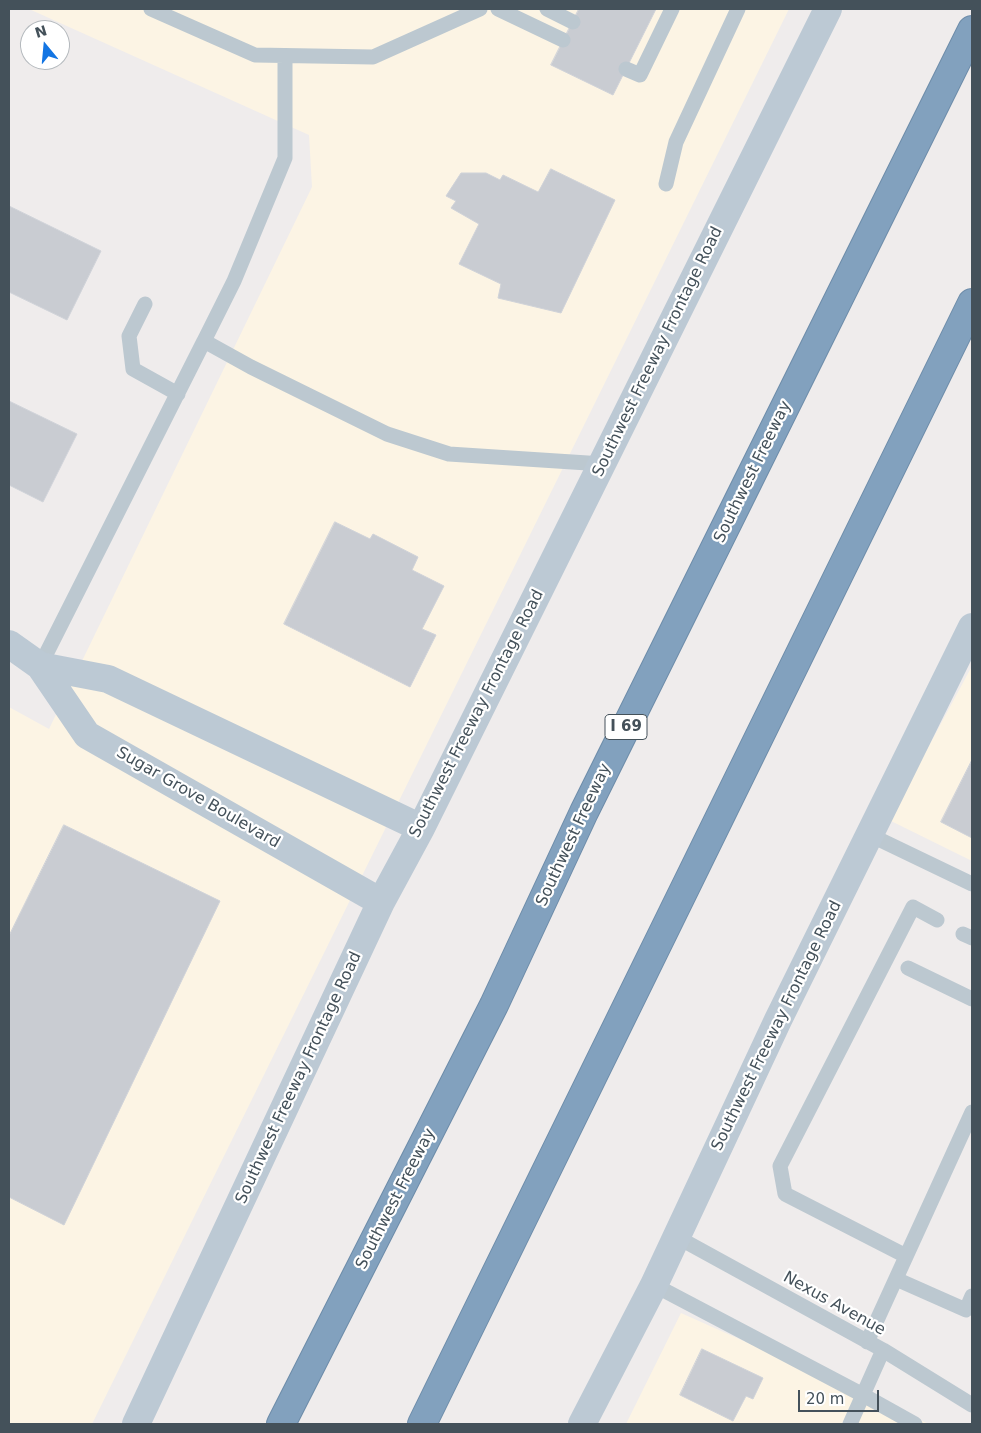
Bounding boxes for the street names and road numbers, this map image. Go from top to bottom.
street label: Southwest Freeway Frontage Road [589,224,727,480]
street label: Southwest Freeway [710,398,796,546]
street label: Southwest Freeway Frontage Road [406,587,548,841]
road number: I 69 [605,714,647,740]
street label: Sugar Grove Boulevard [113,743,283,853]
street label: Southwest Freeway [532,761,616,909]
street label: Southwest Freeway Frontage Road [708,898,846,1154]
street label: Southwest Freeway Frontage Road [232,949,366,1207]
street label: Southwest Freeway [352,1125,440,1273]
street label: Nexus Avenue [779,1268,889,1340]

